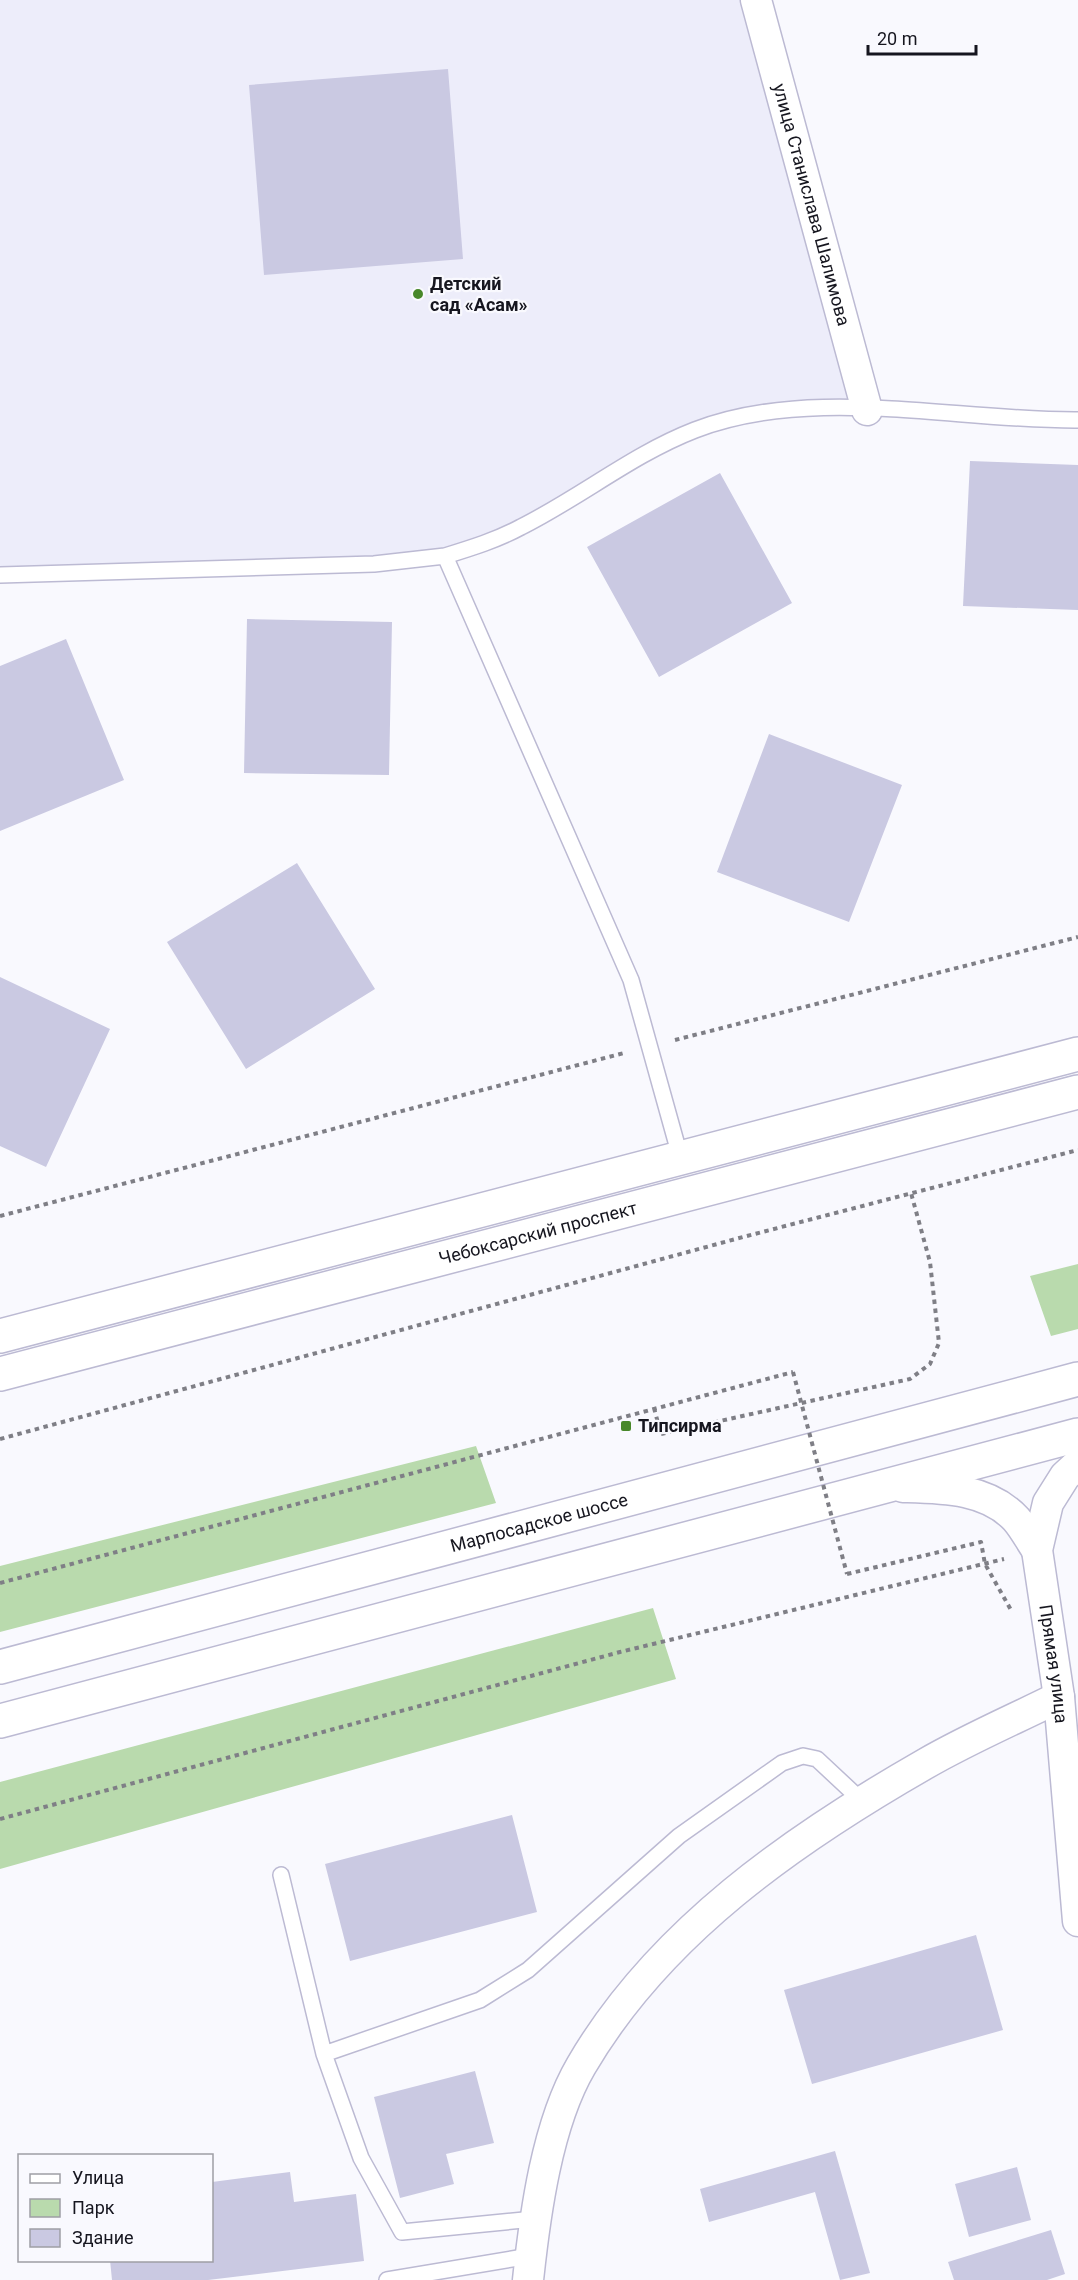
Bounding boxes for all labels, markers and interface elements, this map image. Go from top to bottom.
scale bar [868,18,976,56]
text: 20 m [877,28,917,49]
street label: улица Станислава Шалимова [769,81,855,328]
place label: Детский сад «Асам» [430,273,528,315]
marker: Детский сад «Асам» [411,287,425,301]
street label: Чебоксарский проспект [436,1197,639,1269]
place label: Типсирма [638,1415,722,1436]
marker: Типсирма [619,1419,633,1433]
street label: Марпосадское шоссе [448,1489,630,1556]
street label: Прямая улица [1035,1603,1072,1724]
legend [18,2154,213,2262]
text: Улица [72,2167,124,2188]
text: Парк [72,2197,115,2218]
text: Здание [72,2227,134,2248]

